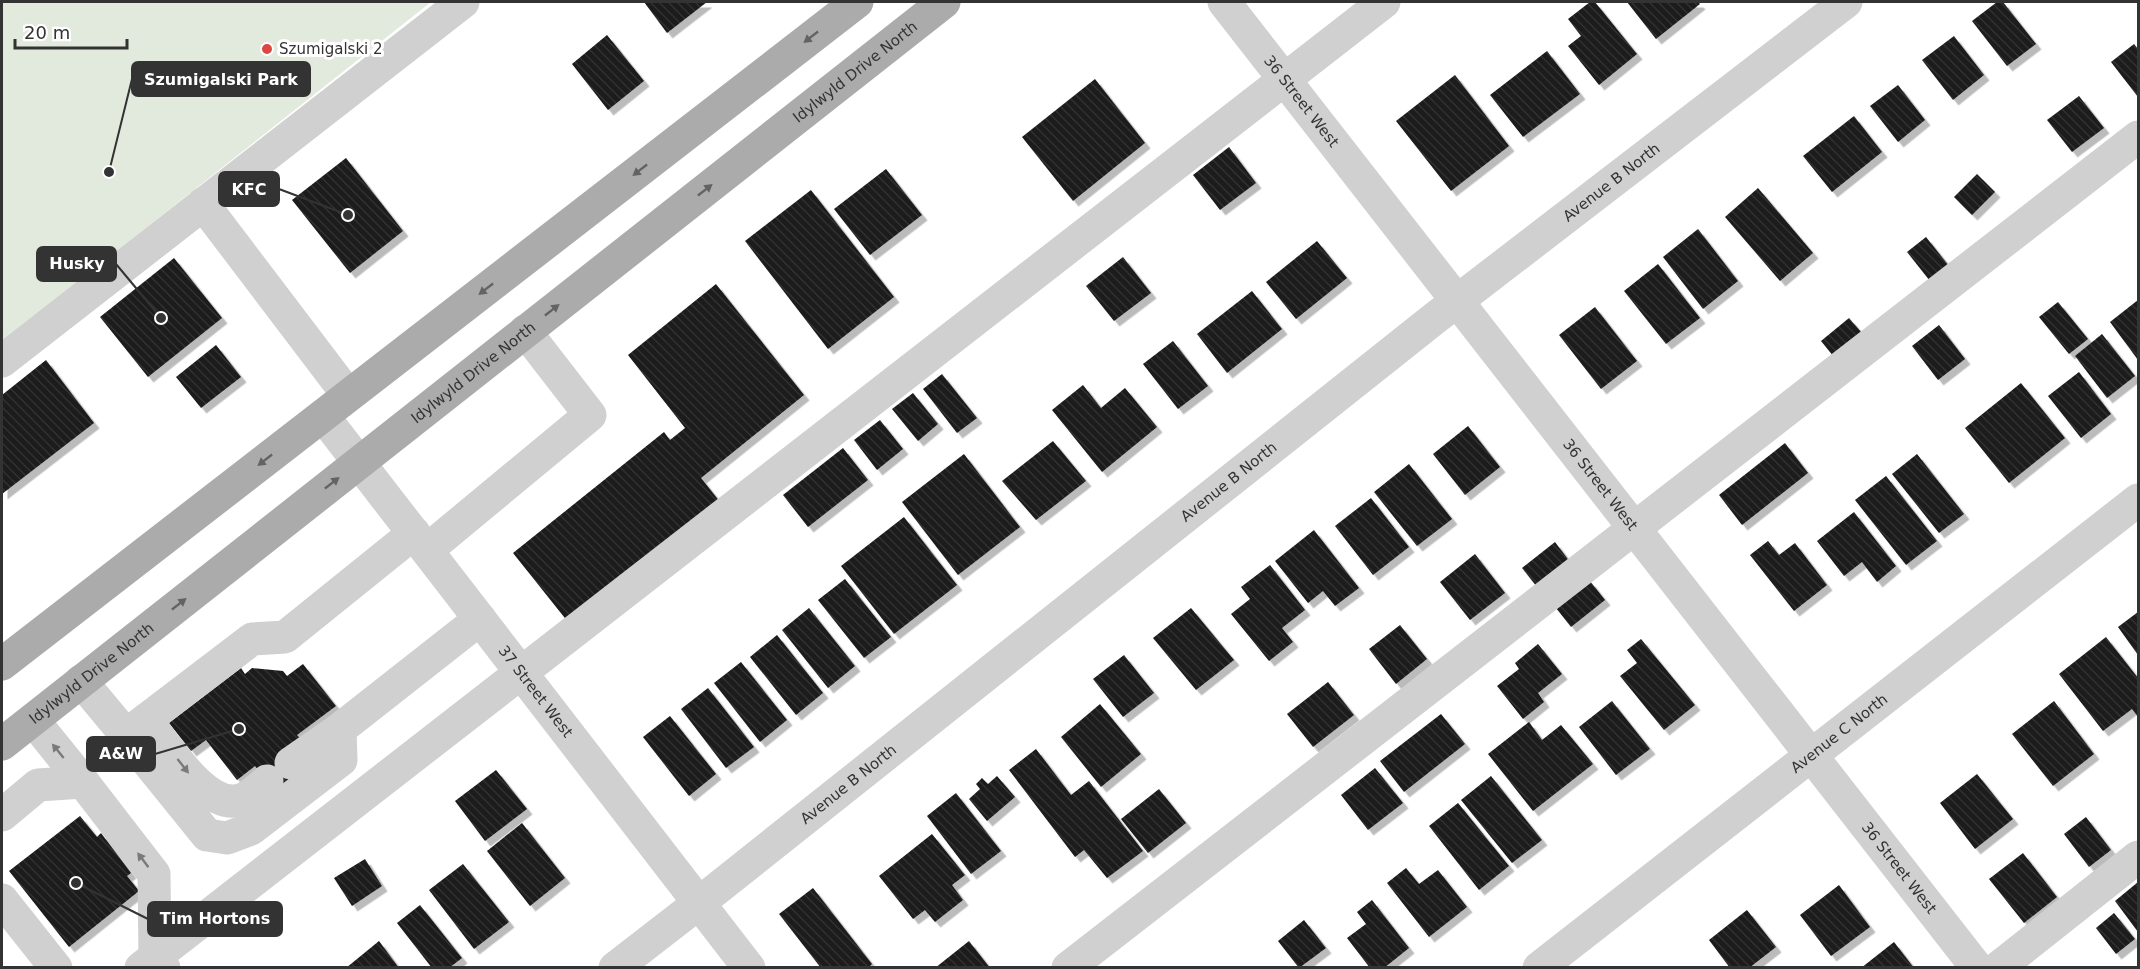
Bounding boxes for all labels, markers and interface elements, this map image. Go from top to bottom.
scale bar [15,12,128,50]
street label: Idylwyld Drive North [789,17,921,127]
text: 20 m [24,22,70,43]
one-way arrow [803,31,818,43]
place label: Szumigalski 2 [279,40,383,58]
marker: Szumigalski 2 [260,42,274,56]
street label: 36 Street West [1260,52,1343,151]
callout: Szumigalski Park [132,62,310,96]
text: Szumigalski Park [144,70,298,89]
street label: Avenue B North [1559,139,1664,225]
one-way arrow [632,163,647,175]
callout: KFC [219,172,279,206]
text: KFC [231,180,267,199]
one-way arrow [697,184,712,196]
callout: Husky [37,247,116,281]
text: Husky [49,254,105,273]
one-way arrow [478,282,493,294]
one-way arrow [544,305,559,317]
street label: Idylwyld Drive North [407,318,539,427]
street label: 36 Street West [1559,435,1642,534]
street label: Avenue B North [1177,438,1280,526]
one-way arrow [258,454,273,466]
one-way arrow [325,478,340,490]
one-way arrow [172,598,187,610]
street label: Idylwyld Drive North [26,619,157,728]
street label: 37 Street West [495,642,577,741]
street label: Avenue C North [1787,690,1891,777]
callout: A&W [87,737,155,771]
street label: Avenue B North [797,741,900,828]
one-way arrow [52,744,65,759]
text: A&W [99,744,143,763]
one-way arrow [176,758,188,773]
street label: 36 Street West [1858,819,1940,917]
one-way arrow [137,852,149,868]
callout: Tim Hortons [148,902,282,936]
text: Tim Hortons [160,909,270,928]

